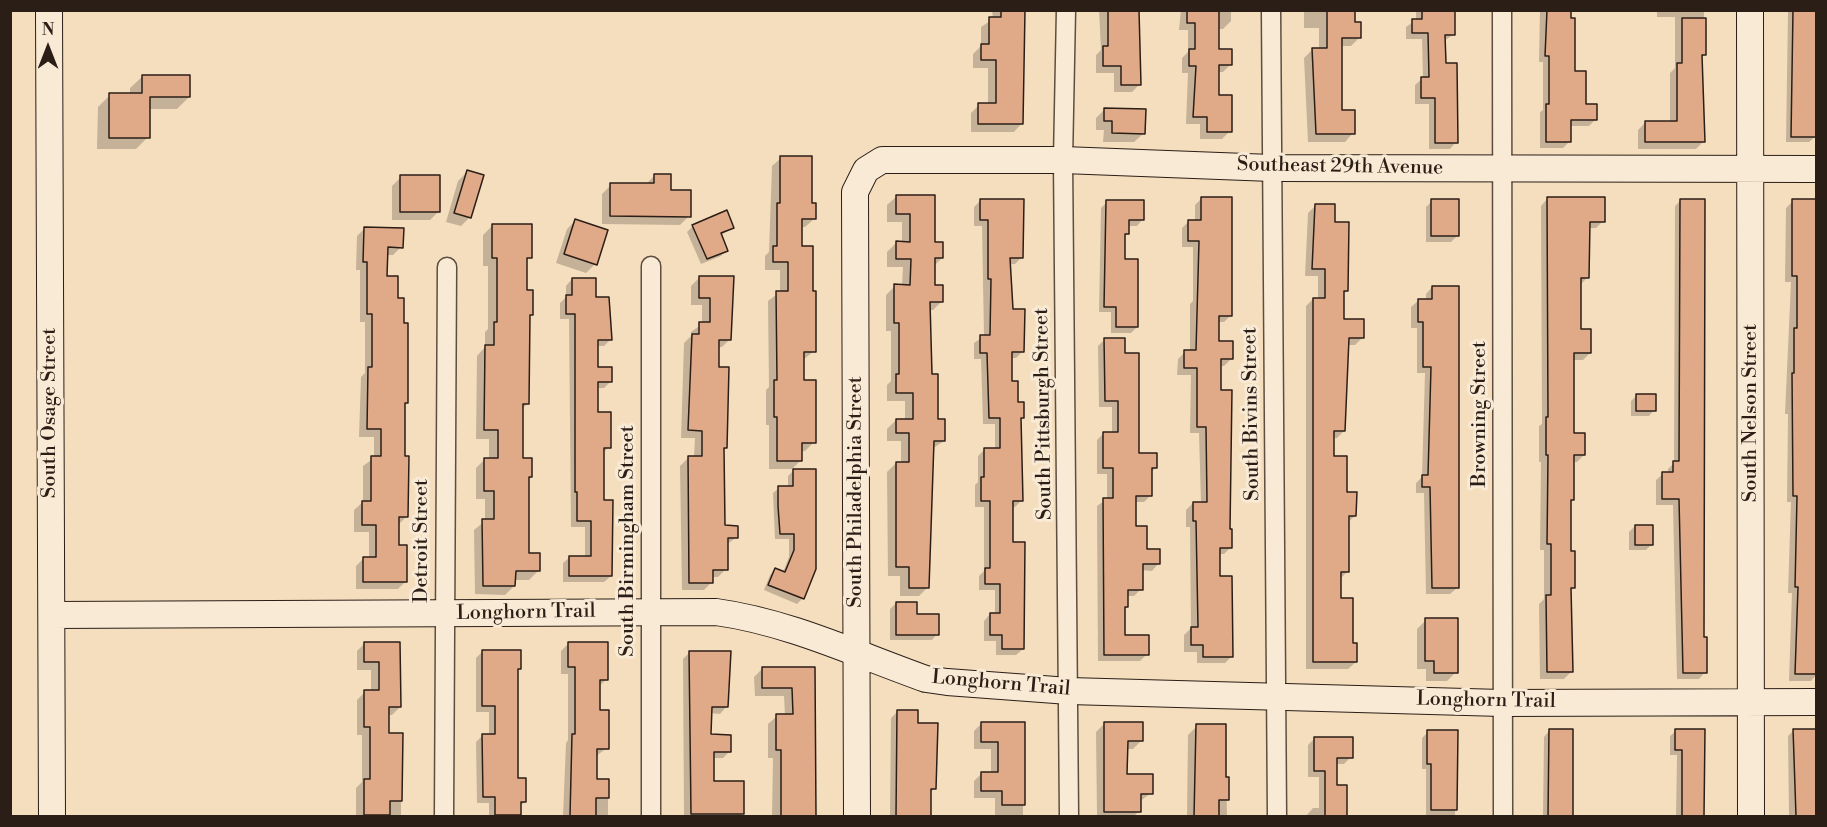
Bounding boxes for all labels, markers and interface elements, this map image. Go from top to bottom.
north arrow [18,18,78,78]
text: N [42,20,54,40]
street label: Southeast 29th Avenue [1237,153,1443,181]
street label: South Pittsburgh Street [1030,308,1058,520]
street label: South Nelson Street [1739,324,1763,502]
street label: South Bivins Street [1238,327,1266,501]
street label: South Osage Street [38,328,62,498]
street label: Browning Street [1468,341,1492,487]
street label: South Philadelphia Street [844,376,868,608]
street label: South Birmingham Street [616,425,640,657]
street label: Detroit Street [410,479,434,603]
street label: Longhorn Trail [456,600,596,626]
street label: Longhorn Trail [931,666,1071,702]
street label: Longhorn Trail [1416,688,1556,714]

